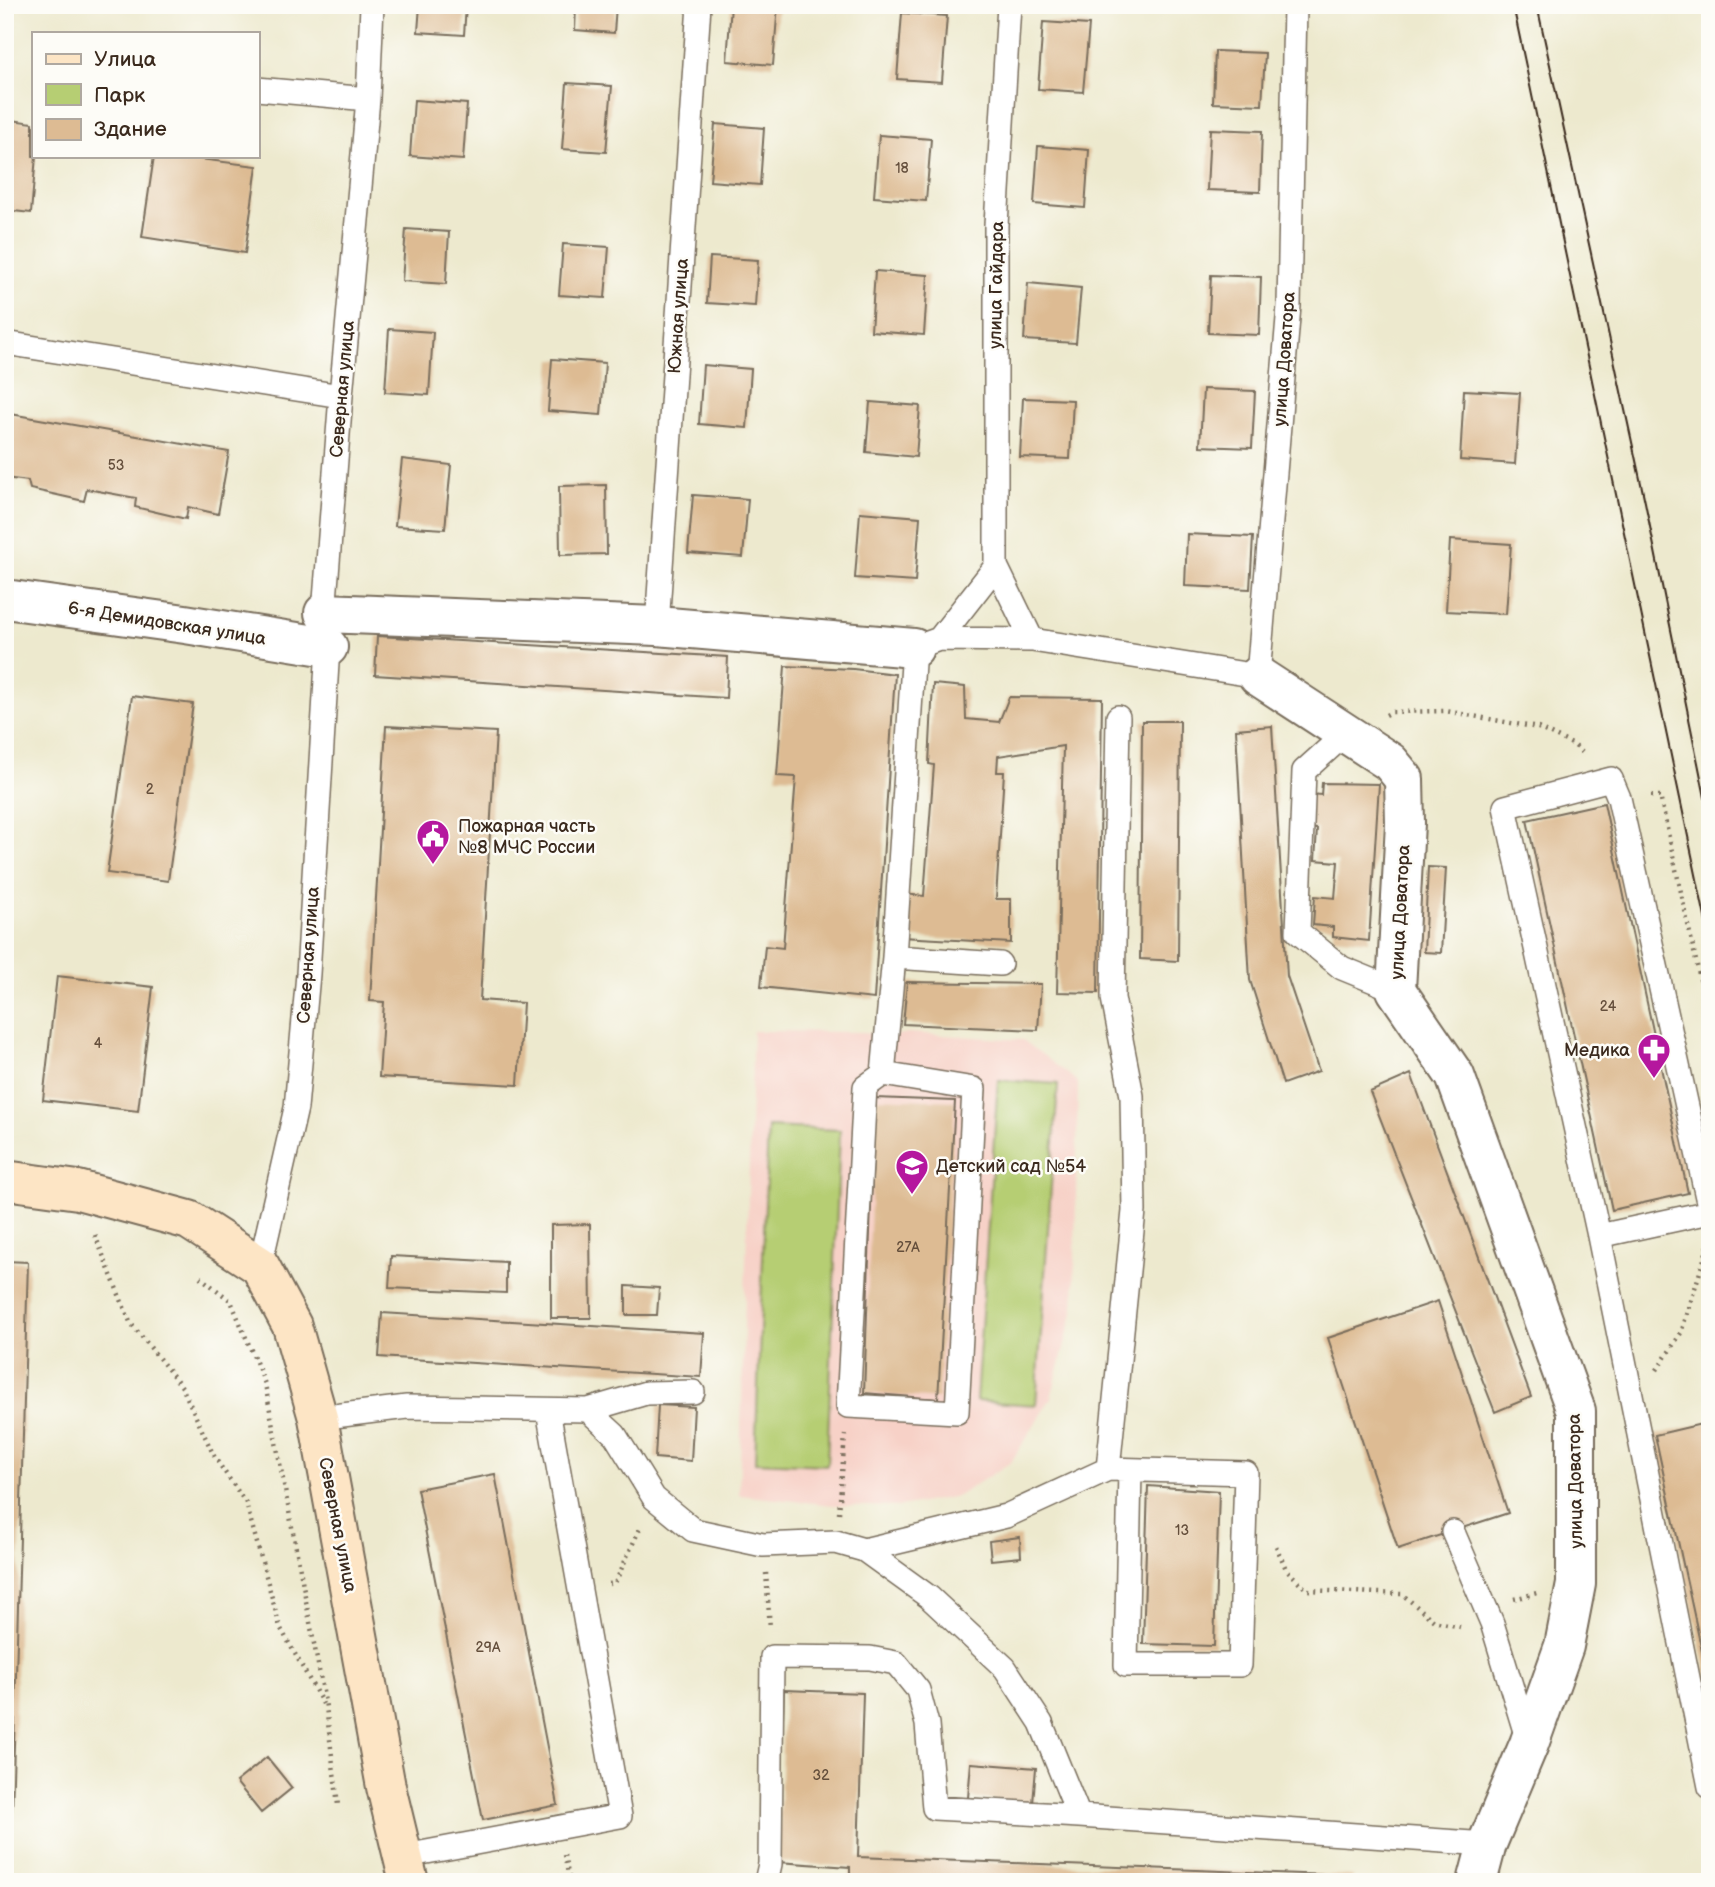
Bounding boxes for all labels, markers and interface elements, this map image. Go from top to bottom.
legend [32,32,259,158]
text: Улица [94,47,157,72]
text: Парк [94,83,145,108]
text: Здание [94,117,167,142]
house number: 18 [895,160,909,177]
street label: улица Гайдара [985,221,1008,349]
street label: Южная улица [664,257,693,374]
street label: улица Доватора [1269,291,1300,427]
street label: Северная улица [326,319,359,458]
house number: 53 [108,457,124,474]
street label: 6-я Демидовская улица [66,597,268,650]
house number: 2 [146,781,155,798]
place label: Пожарная часть №8 МЧС России [458,816,595,858]
public building icon: Пожарная часть №8 МЧС России [414,817,452,866]
street label: улица Доватора [1386,844,1415,980]
street label: Северная улица [293,885,324,1024]
house number: 24 [1600,998,1617,1015]
pharmacy icon: Медика [1635,1031,1673,1080]
house number: 4 [94,1035,103,1052]
place label: Медика [1564,1040,1630,1061]
school or university icon: Детский сад №54 [893,1147,931,1196]
place label: Детский сад №54 [936,1156,1086,1177]
house number: 27А [896,1239,920,1256]
street label: улица Доватора [1564,1413,1587,1549]
street label: Северная улица [314,1456,361,1595]
house number: 13 [1175,1522,1189,1539]
house number: 29А [476,1639,501,1656]
house number: 32 [813,1767,830,1784]

